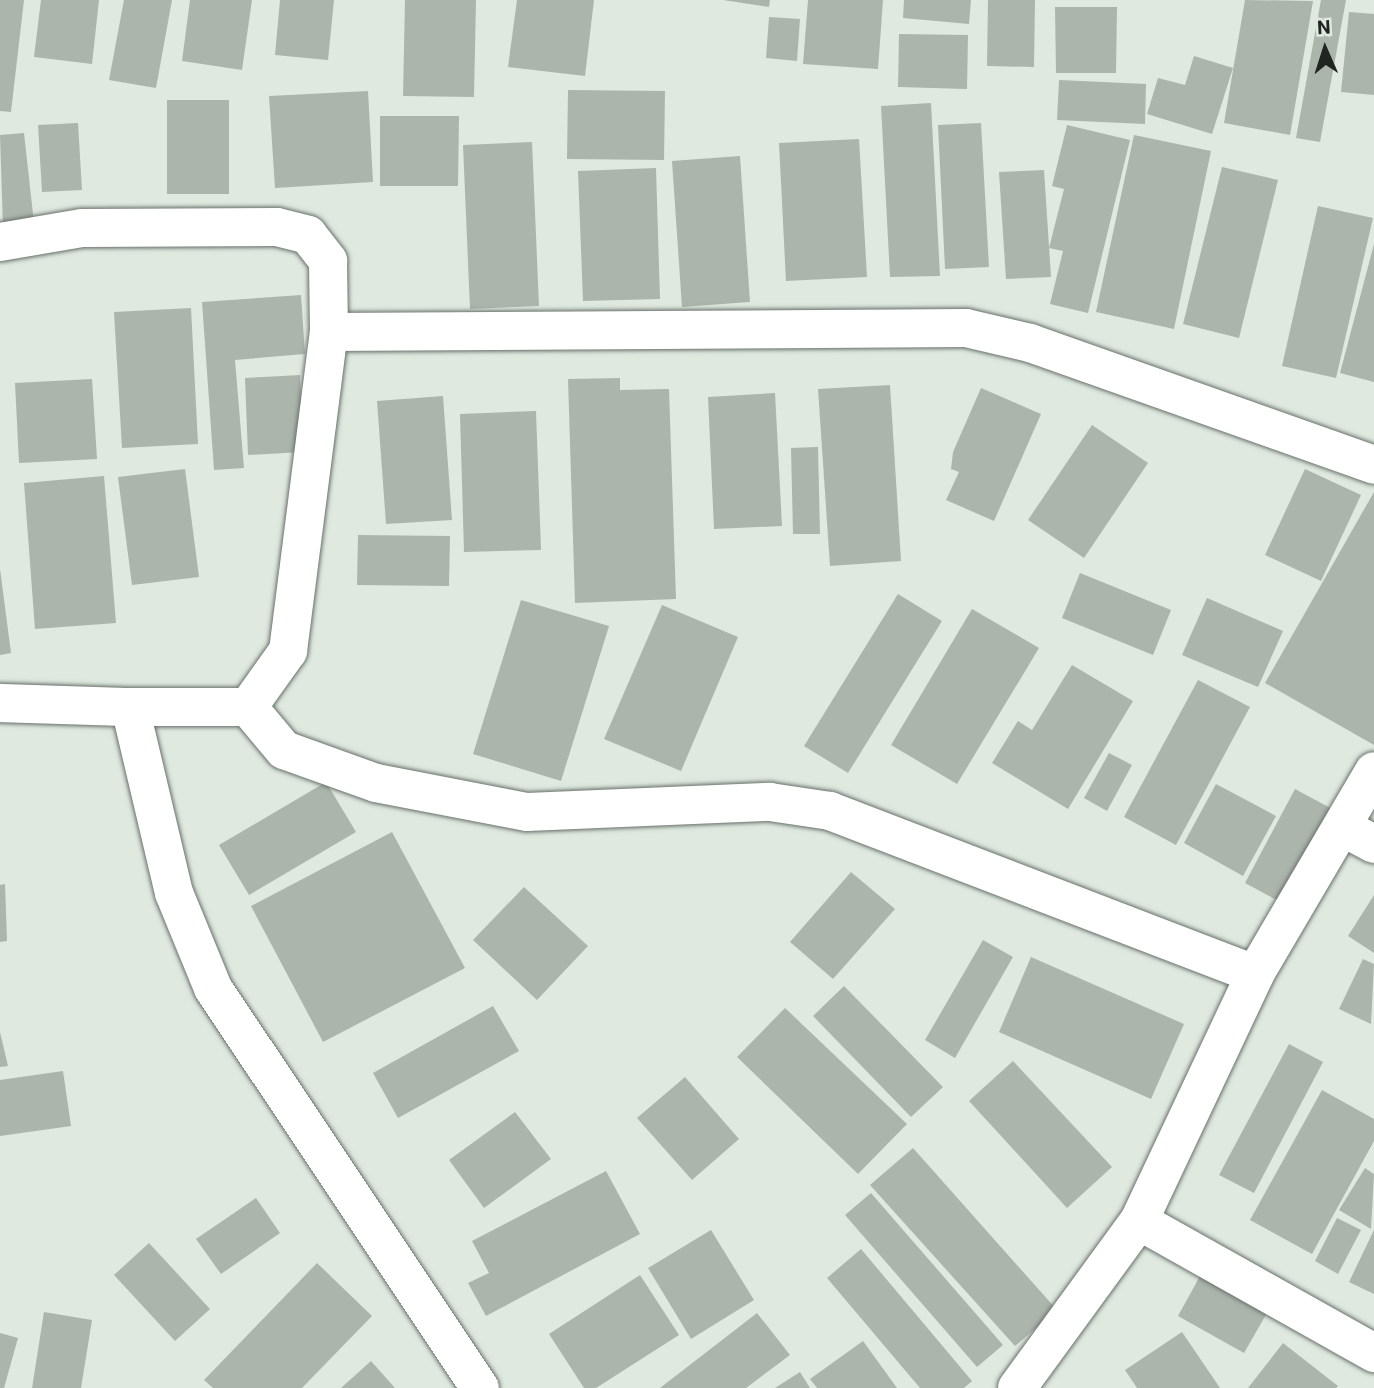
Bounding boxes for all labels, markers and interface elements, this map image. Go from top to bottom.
north arrow [1290,14,1360,84]
text: N [1317,16,1331,39]

